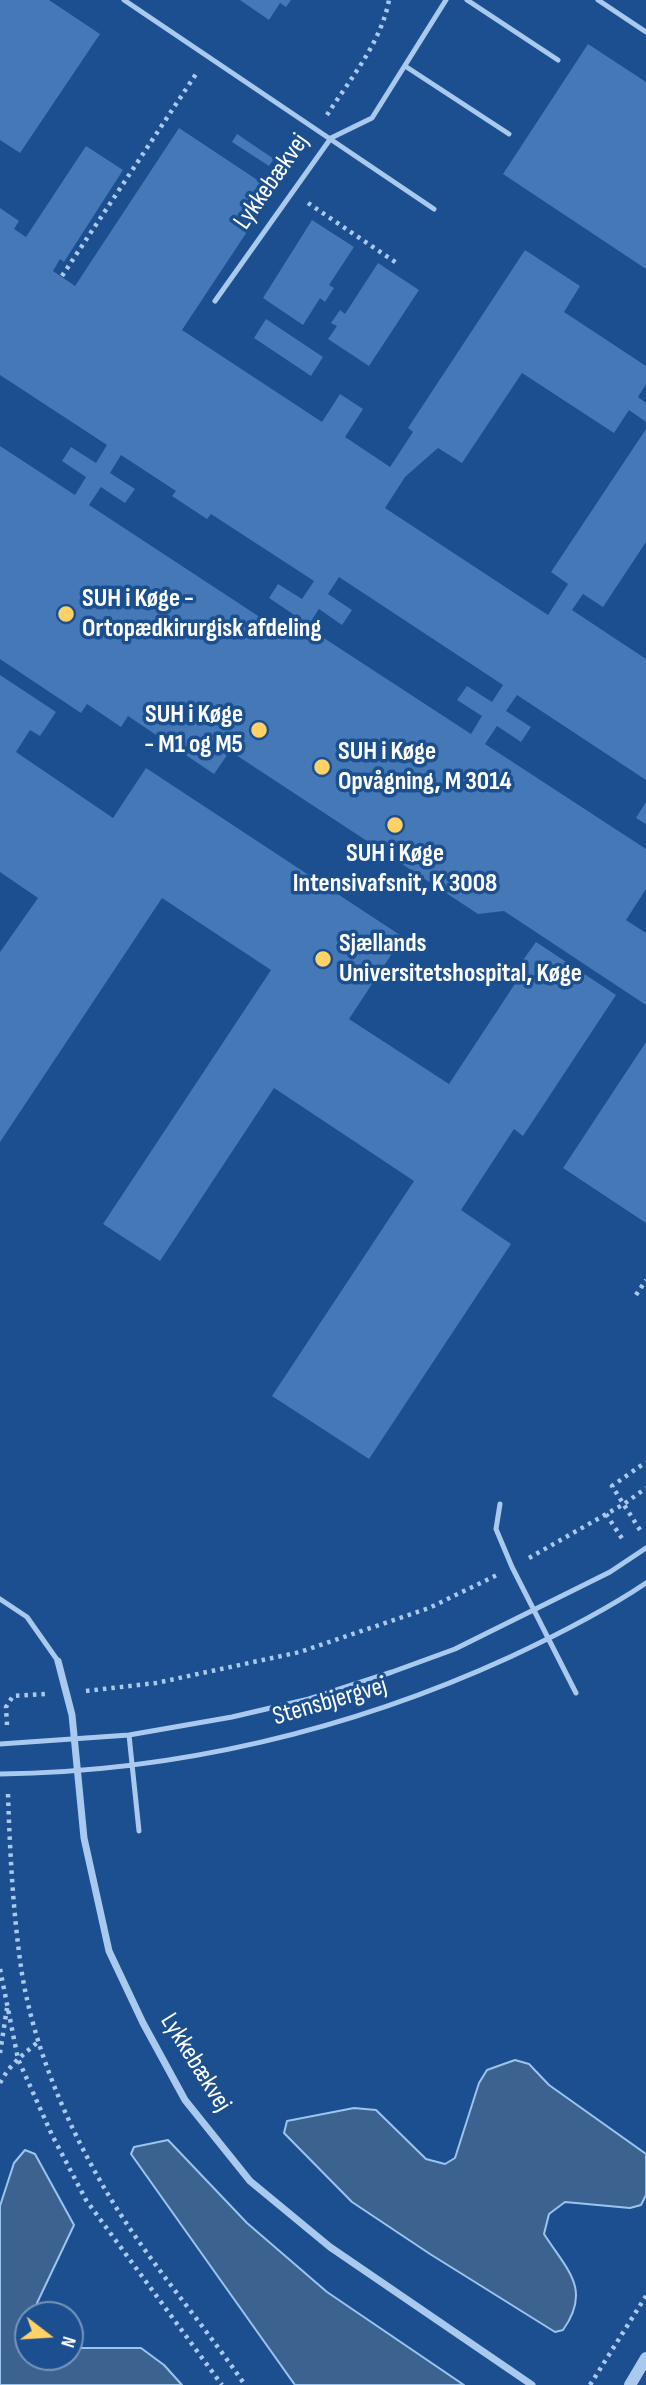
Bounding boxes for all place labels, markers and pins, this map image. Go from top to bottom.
place label: SUH i Køge - Ortopædkirurgisk afdeling [82,583,321,644]
marker: SUH i Køge - Ortopædkirurgisk afdeling [56,604,76,624]
place label: SUH i Køge - M1 og M5 [144,699,243,760]
marker: SUH i Køge - M1 og M5 [249,720,269,740]
place label: SUH i Køge Opvågning, M 3014 [338,736,512,798]
marker: SUH i Køge Opvågning, M 3014 [312,757,332,777]
marker: SUH i Køge Intensivafsnit, K 3008 [385,815,405,835]
place label: SUH i Køge Intensivafsnit, K 3008 [293,838,497,900]
place label: Sjællands Universitetshospital, Køge [339,928,582,990]
marker: Sjællands Universitetshospital, Køge [313,949,333,969]

